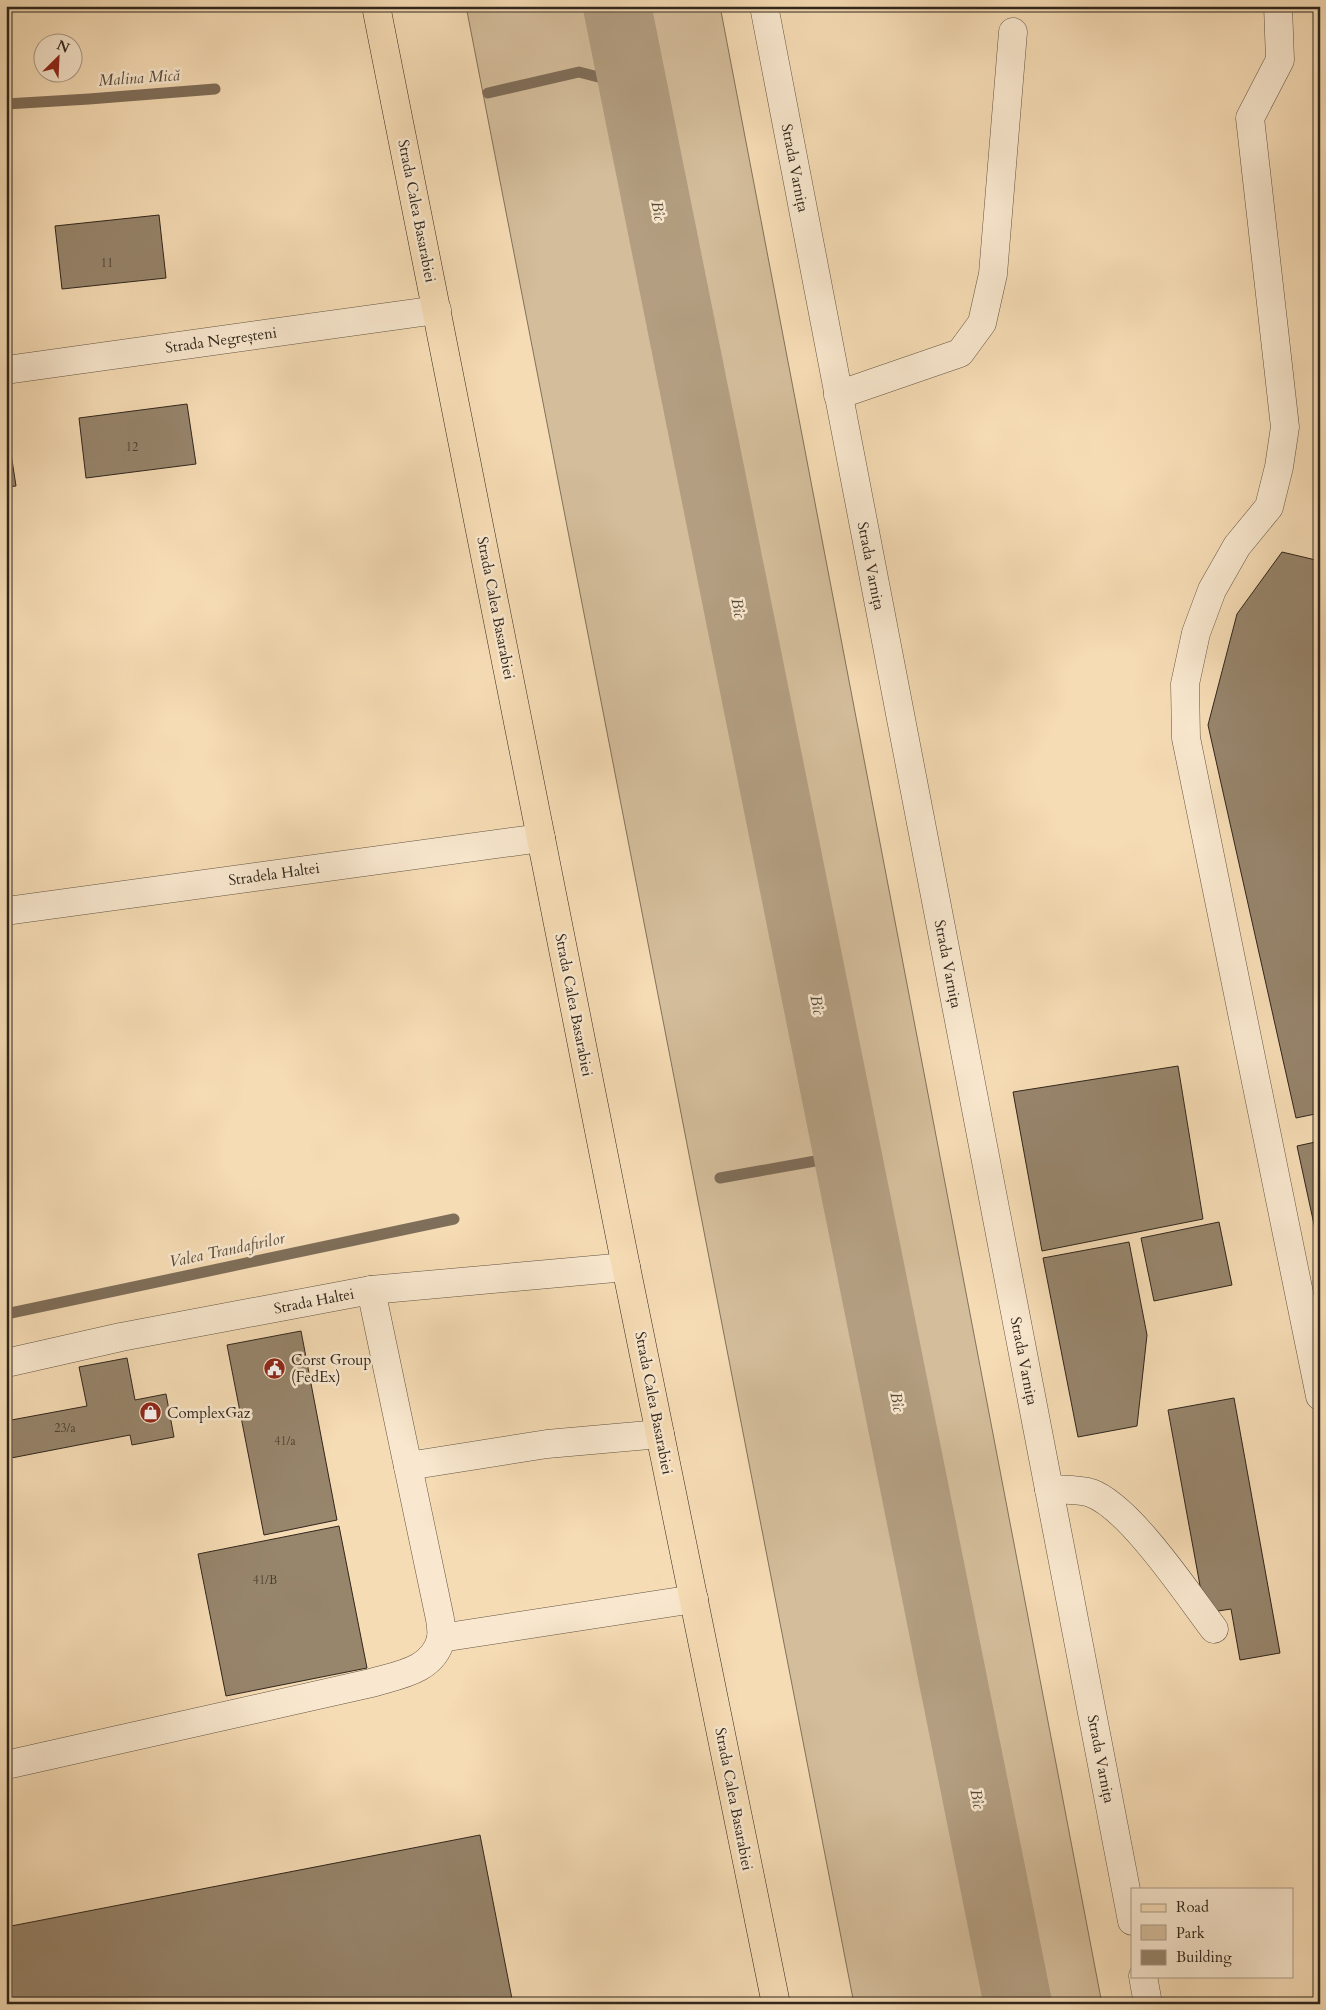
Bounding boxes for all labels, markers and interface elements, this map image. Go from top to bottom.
north arrow [32,32,82,82]
text: N [54,35,73,58]
water label: Malina Mică [98,64,181,92]
street label: Strada Varnița [777,122,813,214]
street label: Strada Calea Basarabiei [393,138,441,284]
water label: Bîc [645,199,671,224]
house number: 11 [101,255,113,271]
street label: Strada Negreșteni [164,322,278,358]
house number: 12 [126,439,138,455]
street label: Strada Varnița [853,520,889,612]
street label: Strada Calea Basarabiei [472,535,520,681]
water label: Bîc [725,596,751,621]
street label: Stradela Haltei [227,858,321,890]
street label: Strada Varnița [930,918,966,1010]
street label: Strada Calea Basarabiei [550,932,598,1078]
water label: Bîc [804,993,830,1018]
water label: Valea Trandafirilor [167,1227,288,1273]
street label: Strada Haltei [272,1283,356,1319]
street label: Strada Varnița [1006,1315,1042,1407]
street label: Strada Calea Basarabiei [630,1330,678,1476]
place label: Corst Group (FedEx) [291,1350,372,1387]
public building icon: Corst Group (FedEx) [263,1357,287,1381]
water label: Bîc [884,1390,910,1415]
shop icon: ComplexGaz [139,1401,163,1425]
place label: ComplexGaz [167,1403,251,1423]
house number: 23/a [54,1420,76,1436]
house number: 41/a [274,1433,296,1449]
house number: 41/B [253,1572,277,1588]
street label: Strada Varnița [1083,1713,1119,1805]
street label: Strada Calea Basarabiei [710,1726,758,1872]
water label: Bîc [964,1787,990,1812]
legend [1131,1888,1294,1978]
text: Road [1176,1897,1209,1917]
text: Park [1176,1923,1205,1943]
text: Building [1176,1947,1232,1967]

